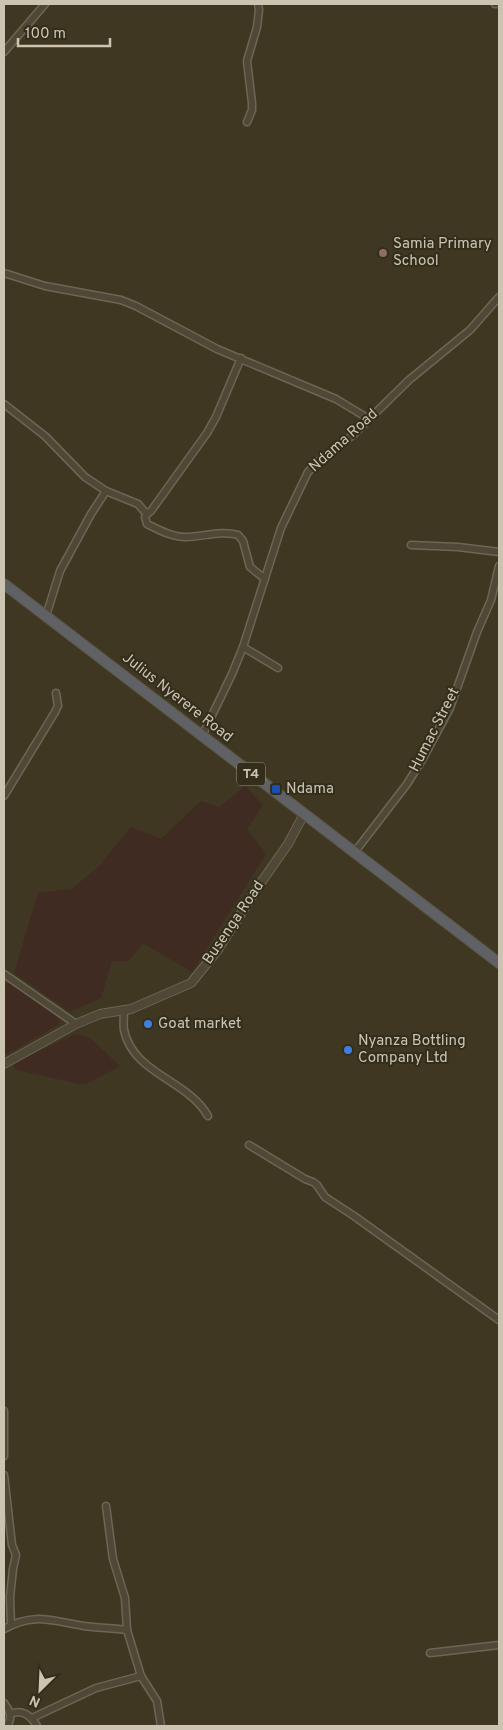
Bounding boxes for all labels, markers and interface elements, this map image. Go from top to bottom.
scale bar [18,15,110,47]
text: 100 m [25,25,66,44]
place label: Samia Primary School [393,235,492,271]
marker: Samia Primary School [377,247,389,259]
street label: Ndama Road [306,405,382,477]
street label: Julius Nyerere Road [118,649,236,747]
street label: Humac Street [406,685,464,775]
road number: T4 [237,762,265,786]
place label: Ndama [286,780,334,799]
marker: Ndama [270,783,282,795]
street label: Busenga Road [199,878,269,968]
place label: Goat market [158,1015,242,1034]
marker: Goat market [142,1018,154,1030]
place label: Nyanza Bottling Company Ltd [358,1032,466,1068]
marker: Nyanza Bottling Company Ltd [342,1044,354,1056]
north arrow [15,1665,65,1715]
text: N [27,1691,43,1710]

